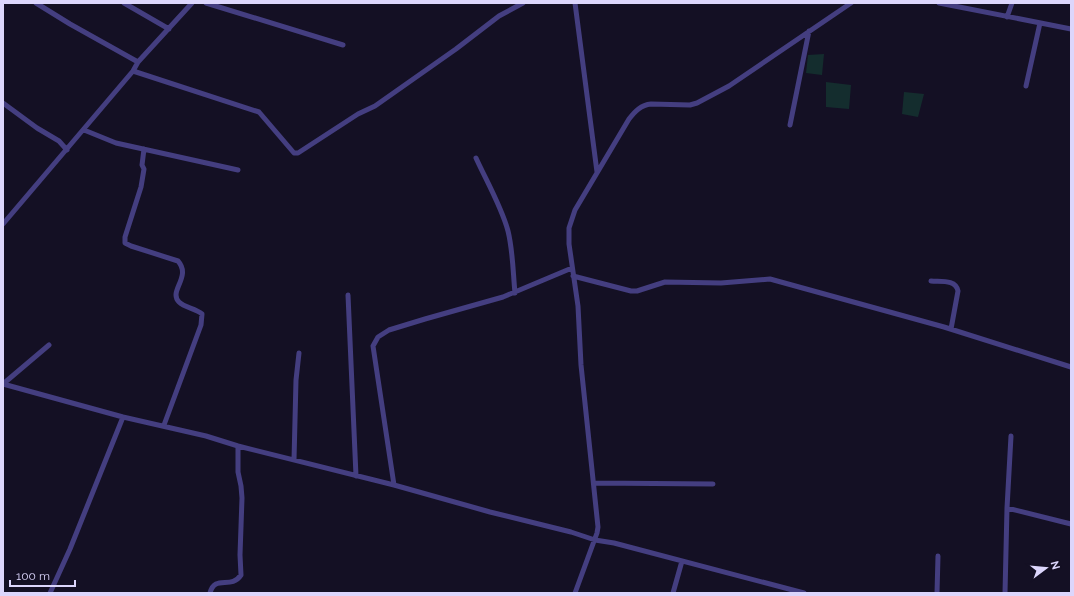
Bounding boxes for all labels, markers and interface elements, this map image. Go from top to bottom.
north arrow [1026,548,1066,588]
text: N [1048,560,1063,571]
scale bar [10,562,75,588]
text: 100 m [16,569,50,583]

